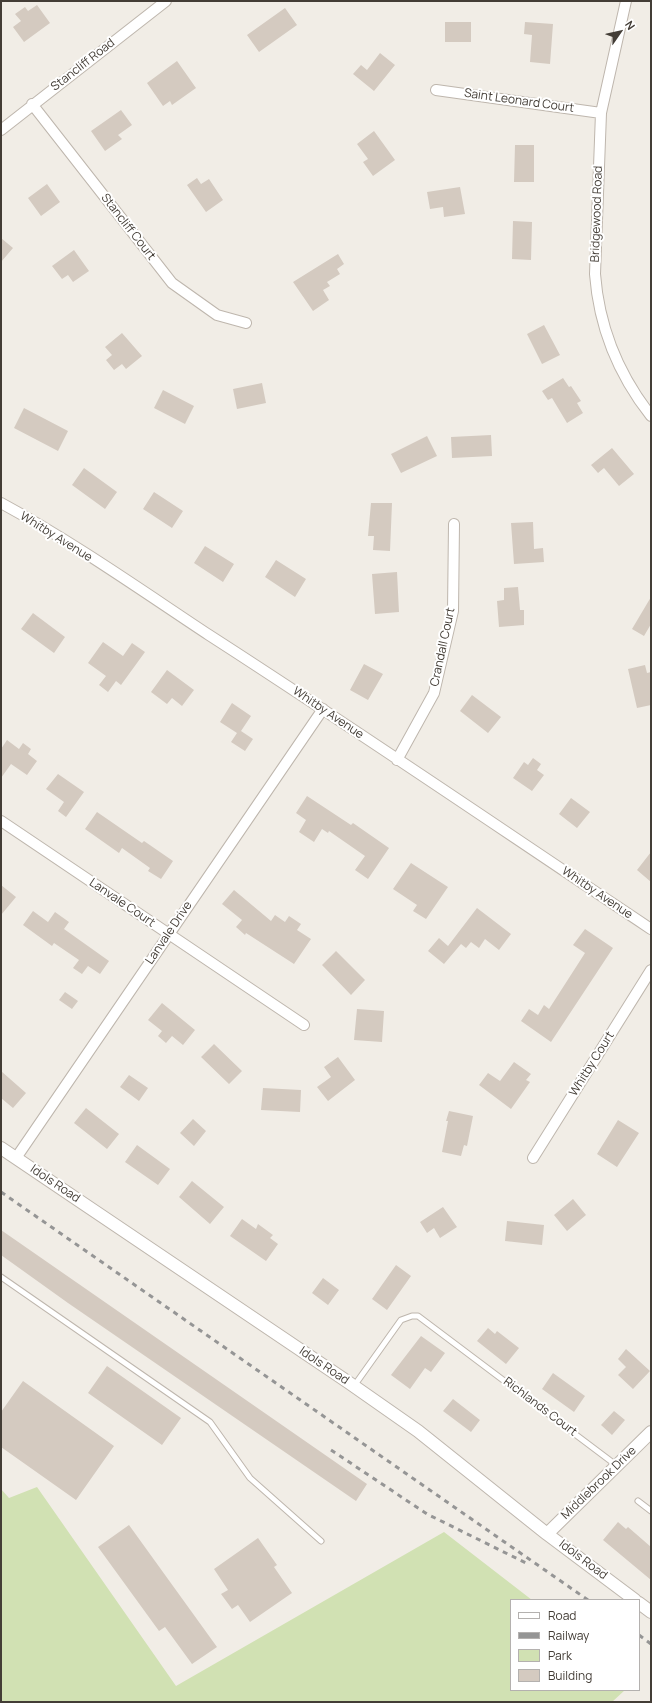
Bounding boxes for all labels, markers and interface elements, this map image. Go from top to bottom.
north arrow [600,12,640,52]
text: N [622,18,639,32]
street label: Stancliff Road [48,36,118,94]
street label: Saint Leonard Court [463,86,575,116]
street label: Bridgewood Road [588,165,606,263]
street label: Stancliff Court [98,191,158,263]
street label: Whitby Avenue [17,509,95,565]
street label: Crandall Court [428,606,458,688]
street label: Whitby Avenue [290,684,366,742]
street label: Whitby Avenue [559,864,635,922]
street label: Lanvale Court [86,876,158,930]
street label: Lanvale Drive [143,899,195,967]
street label: Whitby Court [566,1029,618,1099]
street label: Idols Road [27,1162,83,1206]
street label: Idols Road [296,1344,352,1388]
street label: Richlands Court [500,1375,580,1439]
street label: Middlebrook Drive [558,1443,640,1523]
street label: Idols Road [556,1537,610,1583]
legend [510,1599,640,1691]
text: Road [548,1607,576,1624]
text: Railway [548,1627,589,1644]
text: Park [548,1647,572,1664]
text: Building [548,1667,592,1684]

